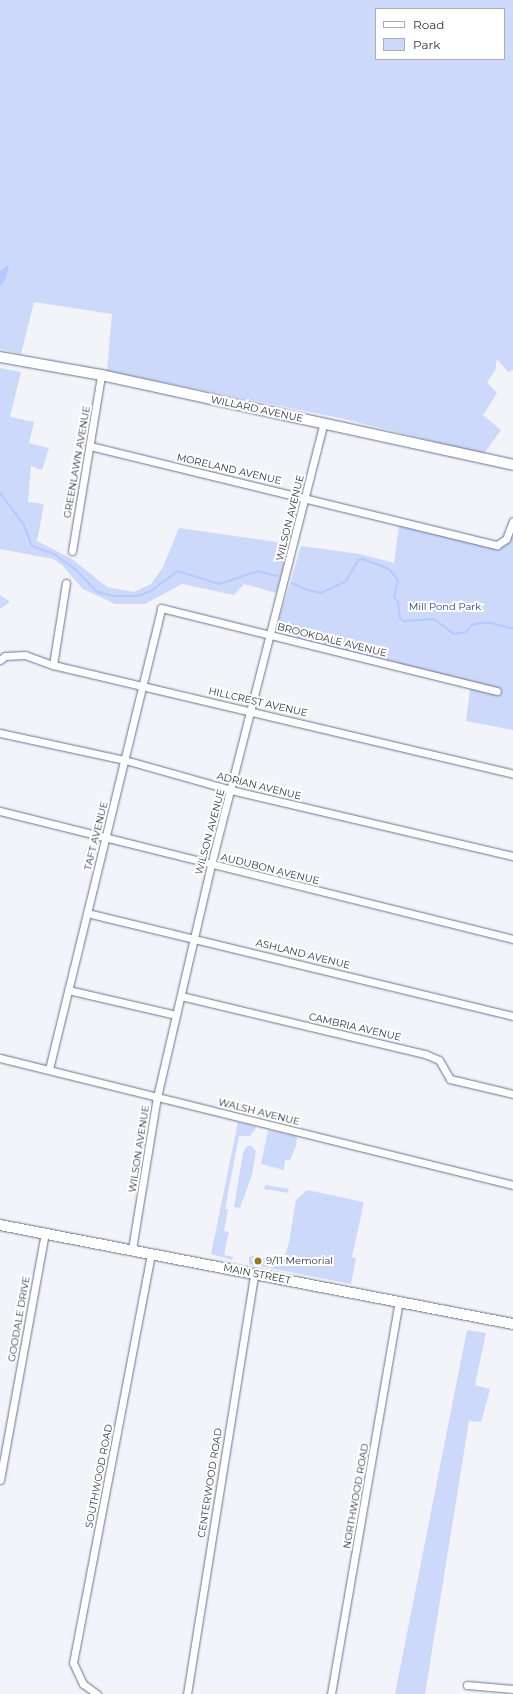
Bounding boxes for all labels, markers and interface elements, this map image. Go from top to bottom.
legend [375,8,505,60]
text: Road [413,17,444,32]
text: Park [413,37,440,52]
street label: WILLARD AVENUE [210,393,304,425]
street label: GREENLAWN AVENUE [61,405,93,519]
street label: MORELAND AVENUE [176,451,282,487]
street label: WILSON AVENUE [274,474,306,562]
park label: Mill Pond Park [409,601,481,613]
street label: BROOKDALE AVENUE [276,621,388,659]
street label: HILLCREST AVENUE [207,685,309,719]
street label: ADRIAN AVENUE [216,770,302,802]
street label: WILSON AVENUE [193,788,227,876]
street label: TAFT AVENUE [82,800,110,872]
street label: AUDUBON AVENUE [220,851,320,887]
street label: ASHLAND AVENUE [255,936,351,972]
street label: CAMBRIA AVENUE [308,1011,402,1043]
street label: WALSH AVENUE [217,1096,301,1128]
street label: WILSON AVENUE [126,1105,152,1193]
place label: 9/11 Memorial [266,1255,333,1267]
marker: 9/11 Memorial [253,1256,263,1266]
street label: MAIN STREET [222,1262,292,1286]
street label: GOODALE DRIVE [6,1275,32,1363]
street label: SOUTHWOOD ROAD [83,1423,115,1529]
street label: CENTERWOOD ROAD [195,1427,225,1539]
street label: NORTHWOOD ROAD [341,1442,371,1550]

